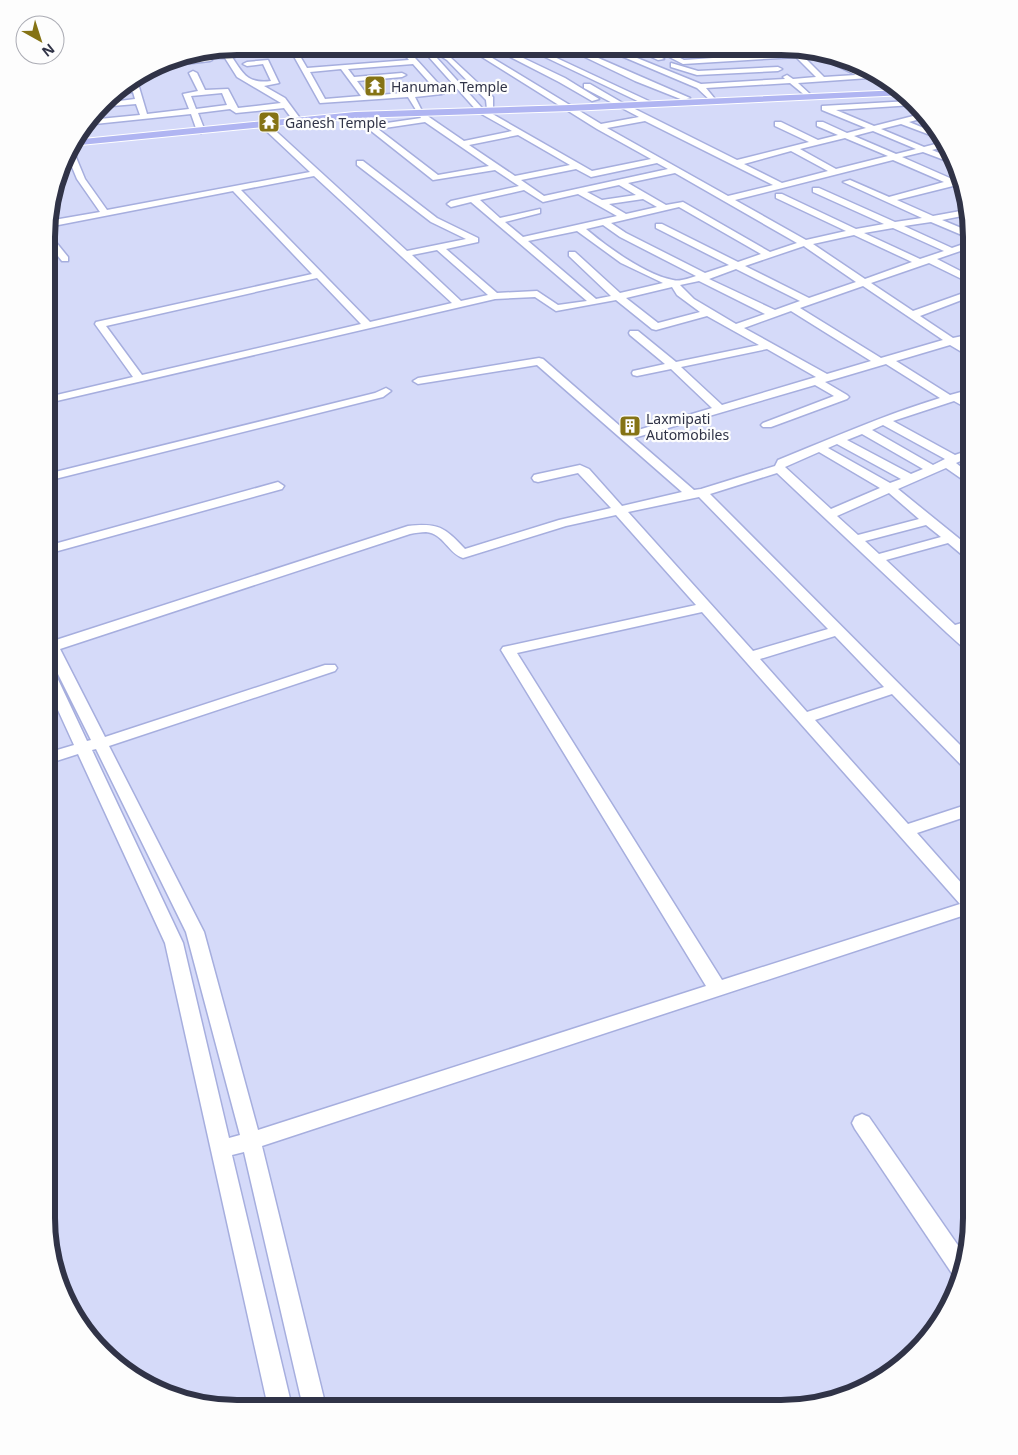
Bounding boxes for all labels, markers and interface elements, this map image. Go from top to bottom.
north arrow [15,15,65,65]
text: N [38,40,59,61]
temple icon: Hanuman Temple [363,74,387,98]
place label: Hanuman Temple [391,77,508,96]
temple icon: Ganesh Temple [257,110,281,134]
place label: Ganesh Temple [285,113,387,132]
place label: Laxmipati Automobiles [646,409,729,444]
building icon: Laxmipati Automobiles [618,414,642,438]

